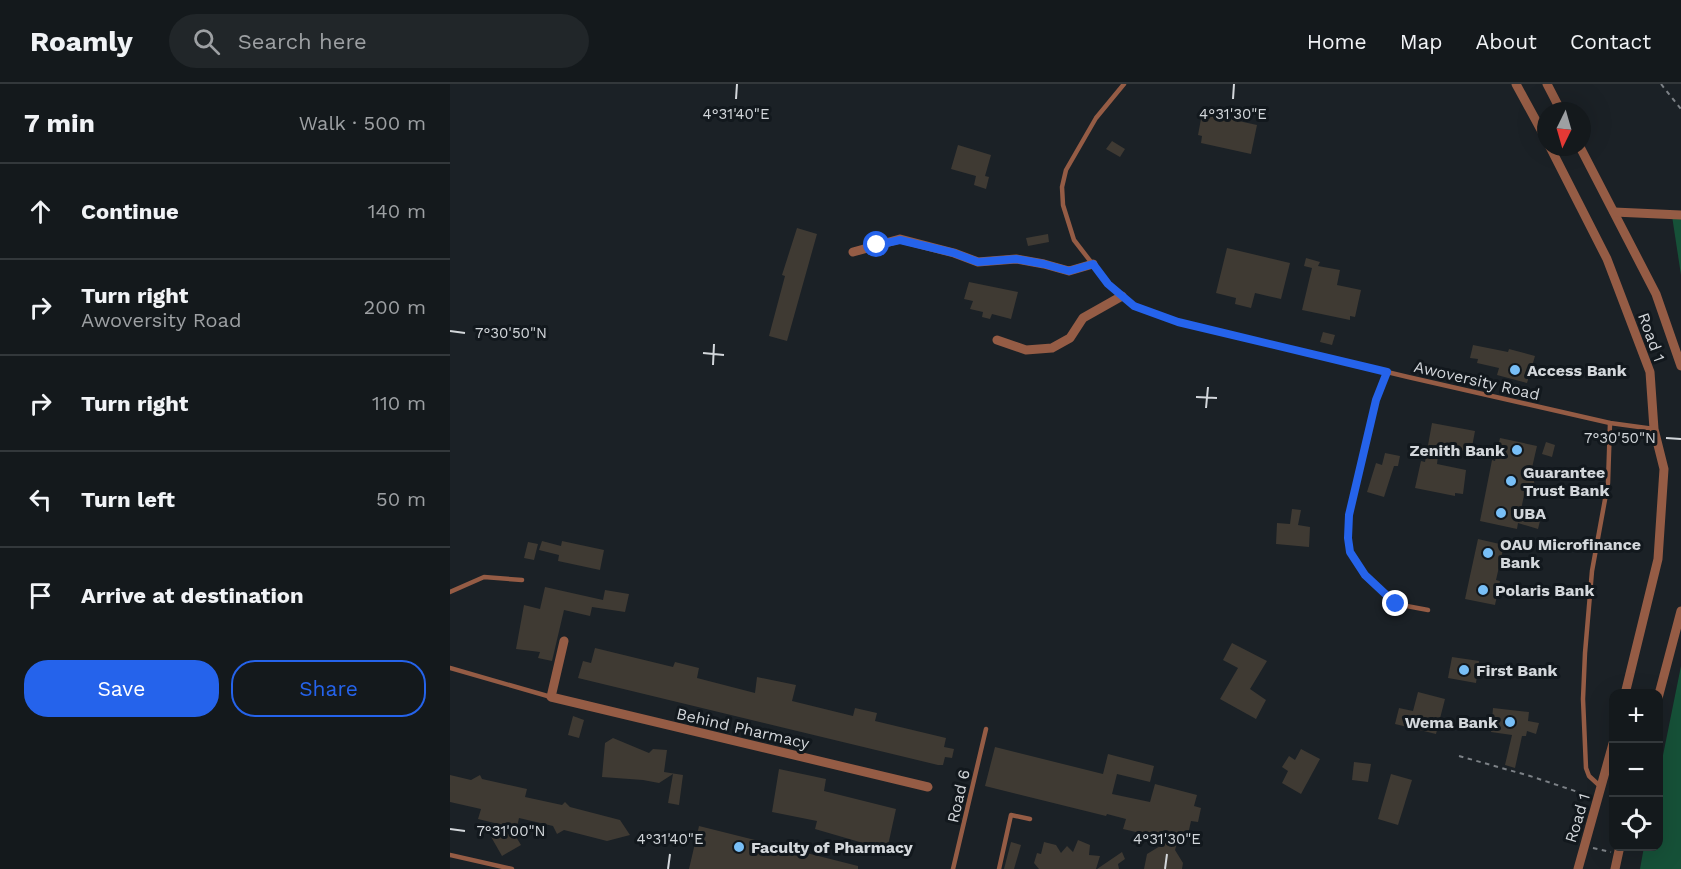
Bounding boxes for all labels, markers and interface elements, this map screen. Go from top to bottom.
search box [169,14,589,68]
text: Roamly [30,25,133,58]
icon: search [190,25,223,58]
text: Search here [238,29,367,54]
text: Home [1307,29,1367,54]
text: Map [1400,29,1443,54]
text: About [1476,29,1537,54]
text: Contact [1570,29,1651,54]
north arrow [1537,102,1591,156]
text: 4°31'40"E [703,105,769,123]
text: 4°31'30"E [1199,105,1267,123]
text: 7 min [24,108,95,138]
text: Walk · 500 m [299,111,426,135]
icon: ahead [24,195,57,228]
text: Continue [81,199,179,224]
text: 140 m [368,199,426,223]
route start [863,231,889,257]
text: Turn right [81,283,188,308]
icon: right [24,291,57,324]
text: 200 m [364,295,426,319]
text: Awoversity Road [81,308,241,332]
street label: Road 1 [1634,310,1669,364]
text: 7°30'50"N [475,324,547,342]
street label: Awoversity Road [1412,357,1542,404]
place label: Access Bank [1527,361,1627,380]
marker: Access Bank [1508,363,1522,377]
icon: right [24,387,57,420]
text: Turn right [81,391,188,416]
text: 110 m [372,391,426,415]
text: 7°30'50"N [1584,429,1656,447]
place label: Zenith Bank [1409,441,1505,460]
marker: Zenith Bank [1510,443,1524,457]
place label: Guarantee Trust Bank [1523,463,1609,500]
marker: Guarantee Trust Bank [1504,474,1518,488]
icon: left [24,483,57,516]
text: Turn left [81,487,175,512]
text: 50 m [376,487,426,511]
place label: UBA [1513,504,1546,523]
marker: UBA [1494,506,1508,520]
place label: OAU Microfinance Bank [1500,535,1641,572]
marker: OAU Microfinance Bank [1481,546,1495,560]
icon: arrive [24,579,57,612]
place label: Polaris Bank [1495,581,1594,600]
text: Arrive at destination [81,583,304,608]
marker: Polaris Bank [1476,583,1490,597]
route end [1382,590,1408,616]
button: Save [24,660,219,717]
button: Share [231,660,426,717]
place label: First Bank [1476,661,1557,680]
marker: First Bank [1457,663,1471,677]
map controls [1609,689,1663,851]
button: + [1609,689,1663,743]
street label: Behind Pharmacy [675,704,812,753]
place label: Wema Bank [1405,713,1498,732]
marker: Wema Bank [1503,715,1517,729]
button: − [1609,743,1663,797]
street label: Road 6 [943,768,974,825]
street label: Road 1 [1561,791,1594,845]
button: locate [1609,797,1663,851]
text: 7°31'00"N [476,822,546,840]
text: 4°31'40"E [637,830,703,848]
text: 4°31'30"E [1133,830,1201,848]
place label: Faculty of Pharmacy [751,838,914,857]
marker: Faculty of Pharmacy [732,840,746,854]

